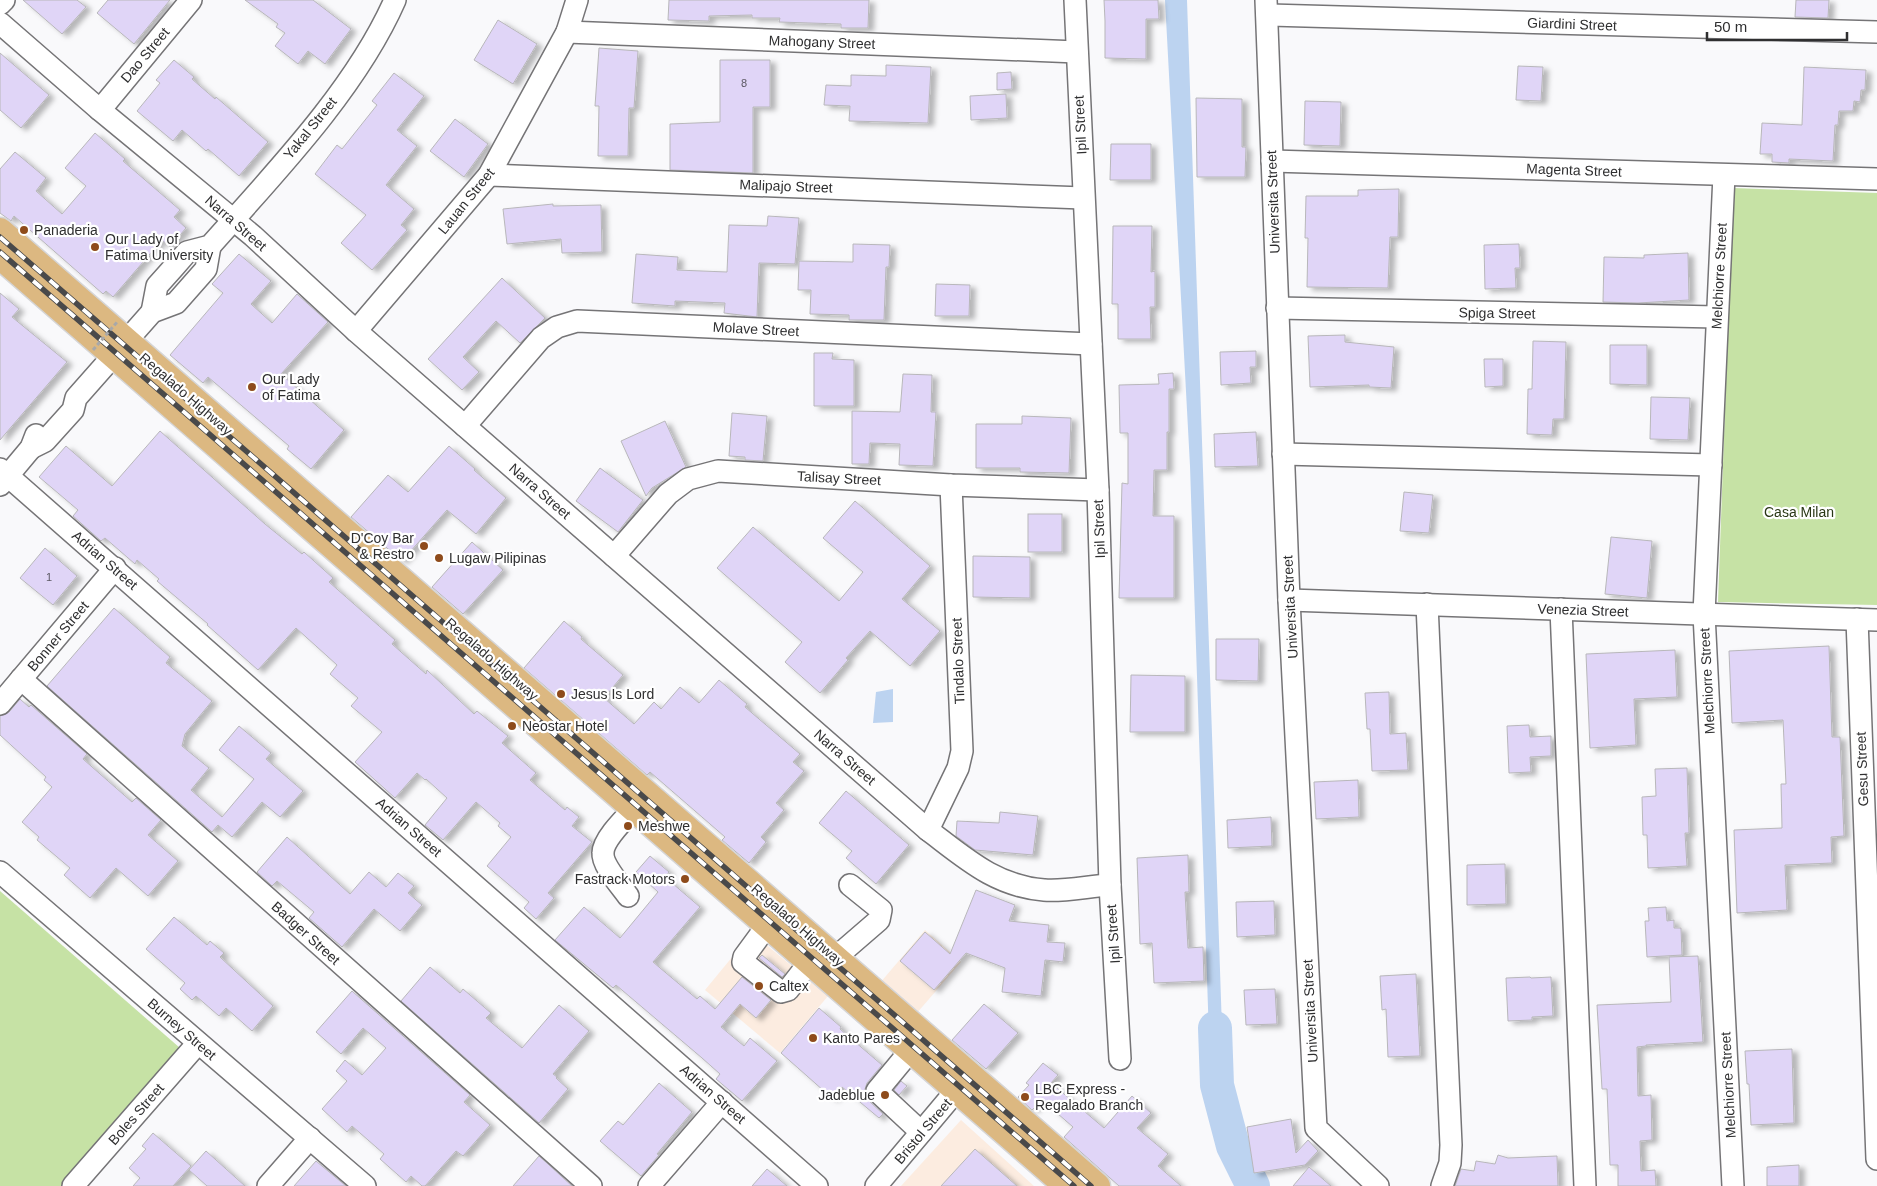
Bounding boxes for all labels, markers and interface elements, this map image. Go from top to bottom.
scale bar [1707,10,1847,42]
street label: Giardini Street [1527,14,1617,34]
text: 50 m [1714,18,1747,35]
street label: Dao Street [117,24,173,86]
street label: Mahogany Street [768,32,876,52]
house number: 8 [741,77,747,89]
street label: Yakal Street [280,94,340,162]
street label: Ipil Street [1070,95,1090,155]
street label: Universita Street [1263,150,1283,254]
street label: Magenta Street [1526,160,1622,180]
street label: Lauan Street [435,165,498,237]
street label: Malipajo Street [739,176,833,196]
street label: Narra Street [202,192,270,254]
place label: Panaderia [34,222,98,238]
street label: Melchiorre Street [1708,222,1730,330]
marker: Panaderia [18,224,30,236]
place label: Our Lady of Fatima University [105,231,213,263]
marker: Our Lady of Fatima University [89,241,101,253]
street label: Spiga Street [1458,304,1536,322]
street label: Molave Street [712,319,800,339]
street label: Regalado Highway [136,349,236,439]
place label: Our Lady of Fatima [262,371,321,403]
marker: Our Lady of Fatima [246,381,258,393]
street label: Narra Street [506,460,574,522]
street label: Talisay Street [797,468,881,488]
street label: Ipil Street [1090,499,1108,559]
park label: Casa Milan [1764,504,1834,520]
street label: Adrian Street [69,527,141,593]
place label: D'Coy Bar & Restro [351,530,414,562]
marker: D'Coy Bar & Restro [418,540,430,552]
place label: Lugaw Pilipinas [449,550,546,566]
marker: Lugaw Pilipinas [433,552,445,564]
street label: Universita Street [1279,555,1301,659]
house number: 1 [46,571,52,583]
street label: Bonner Street [24,598,92,674]
street label: Venezia Street [1537,600,1629,620]
street label: Regalado Highway [442,614,542,704]
street label: Tindalo Street [948,617,968,705]
street label: Melchiorre Street [1696,627,1718,735]
place label: Jesus Is Lord [571,686,654,702]
marker: Jesus Is Lord [555,688,567,700]
place label: Neostar Hotel [522,718,608,734]
marker: Neostar Hotel [506,720,518,732]
street label: Narra Street [811,726,879,788]
street label: Gesu Street [1853,731,1871,807]
street label: Adrian Street [373,794,445,860]
place label: Meshwe [638,818,690,834]
marker: Meshwe [622,820,634,832]
place label: Fastrack Motors [575,871,675,887]
marker: Fastrack Motors [679,873,691,885]
street label: Regalado Highway [748,880,848,970]
street label: Badger Street [269,898,344,968]
street label: Ipil Street [1103,904,1123,964]
street label: Universita Street [1299,959,1321,1063]
place label: Caltex [769,978,809,994]
marker: Caltex [753,980,765,992]
street label: Burney Street [144,995,220,1063]
place label: Kanto Pares [823,1030,900,1046]
street label: Melchiorre Street [1717,1031,1739,1139]
marker: Kanto Pares [807,1032,819,1044]
street label: Adrian Street [677,1061,749,1127]
street label: Boles Street [105,1080,167,1148]
place label: LBC Express - Regalado Branch [1035,1081,1143,1113]
place label: Jadeblue [818,1087,875,1103]
marker: Jadeblue [879,1089,891,1101]
marker: LBC Express - Regalado Branch [1019,1091,1031,1103]
street label: Bristol Street [891,1095,955,1167]

